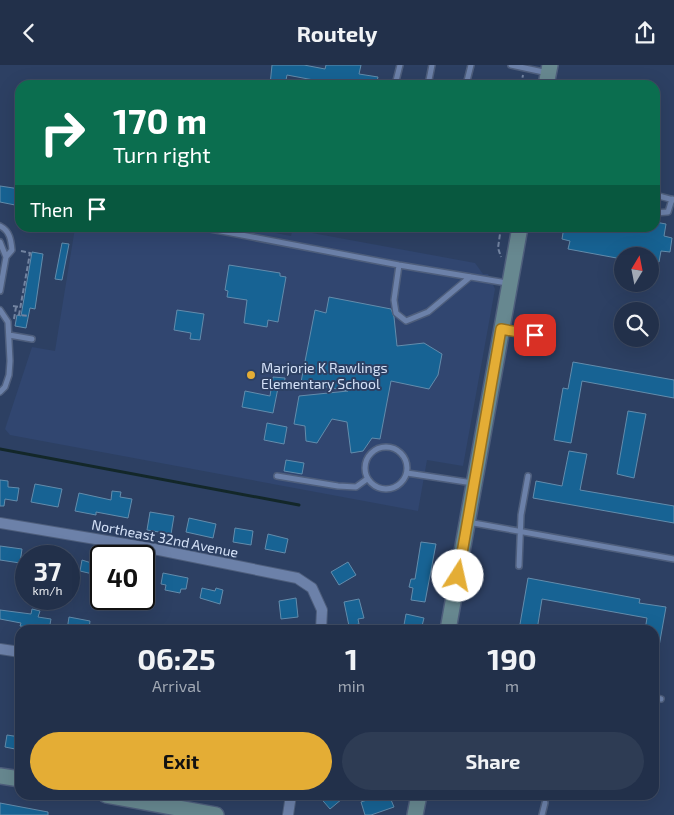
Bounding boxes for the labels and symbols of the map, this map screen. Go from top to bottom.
north arrow [614,247,659,293]
pin [514,314,556,356]
place label: Marjorie K Rawlings Elementary School [261,359,388,392]
marker: Marjorie K Rawlings Elementary School [245,369,257,381]
street label: Northeast 32nd Avenue [90,515,240,561]
speed limit sign: 40 [90,545,155,610]
position arrow [431,549,483,601]

